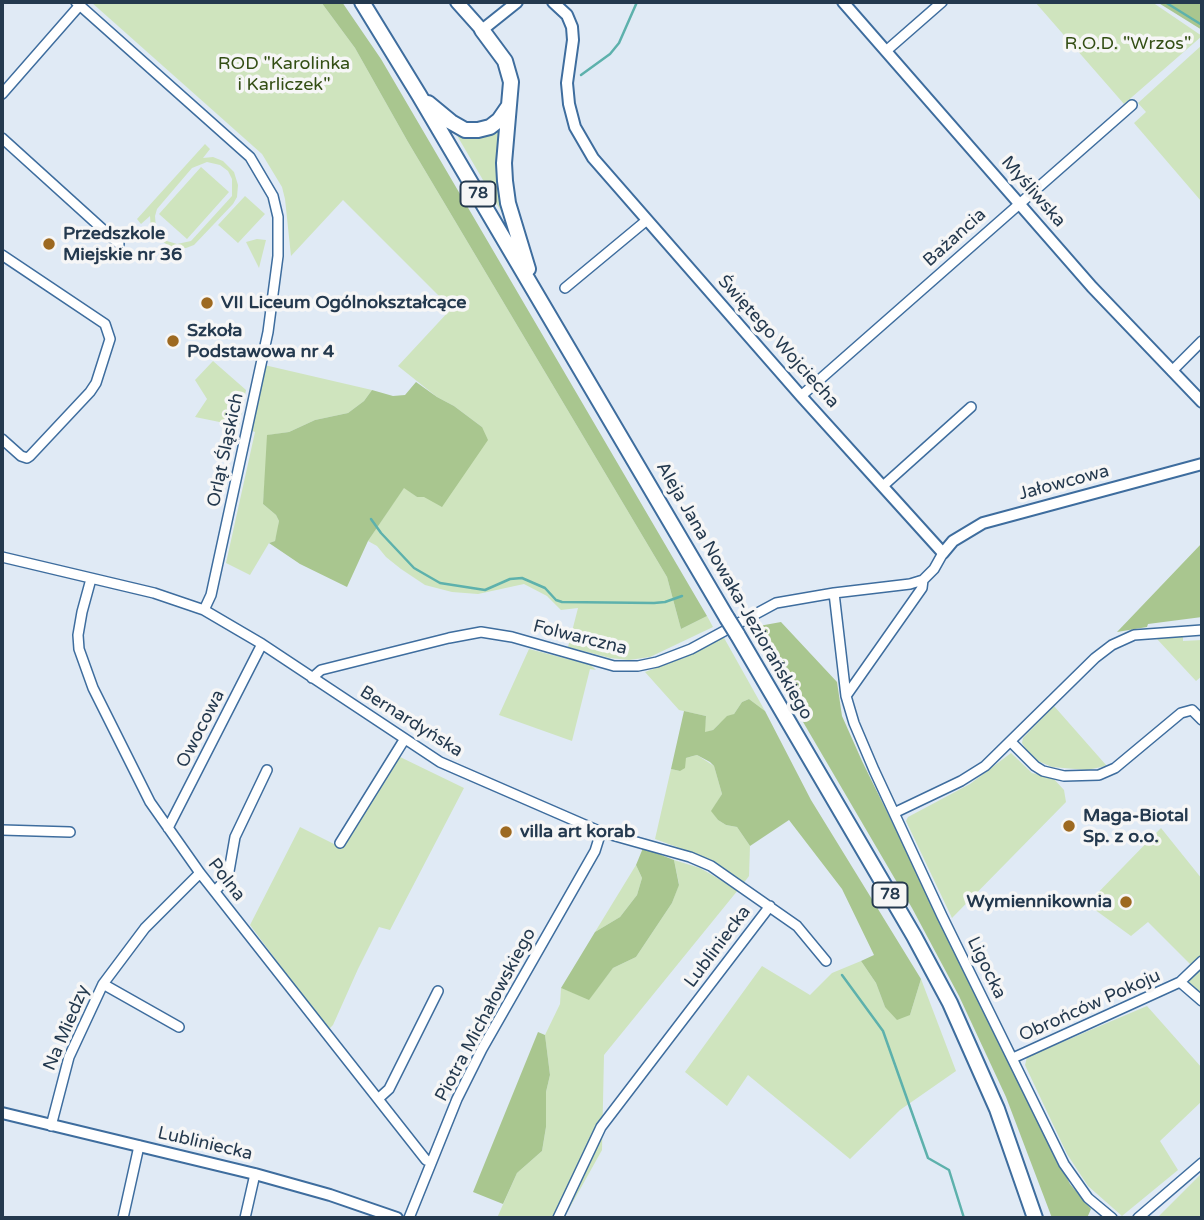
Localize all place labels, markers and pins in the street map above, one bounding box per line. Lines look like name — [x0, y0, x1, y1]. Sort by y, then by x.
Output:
place label: Przedszkole Miejskie nr 36 — [63, 223, 182, 266]
marker: Przedszkole Miejskie nr 36 — [41, 236, 57, 252]
place label: VII Liceum Ogólnokształcące — [221, 292, 466, 314]
marker: VII Liceum Ogólnokształcące — [199, 295, 215, 311]
place label: Szkoła Podstawowa nr 4 — [187, 320, 334, 362]
marker: Szkoła Podstawowa nr 4 — [165, 333, 181, 349]
place label: Maga-Biotal Sp. z o.o. — [1083, 805, 1188, 848]
marker: Maga-Biotal Sp. z o.o. — [1061, 818, 1077, 834]
place label: villa art korab — [520, 821, 635, 843]
marker: villa art korab — [498, 824, 514, 840]
place label: Wymiennikownia — [966, 891, 1112, 913]
marker: Wymiennikownia — [1118, 894, 1134, 910]

